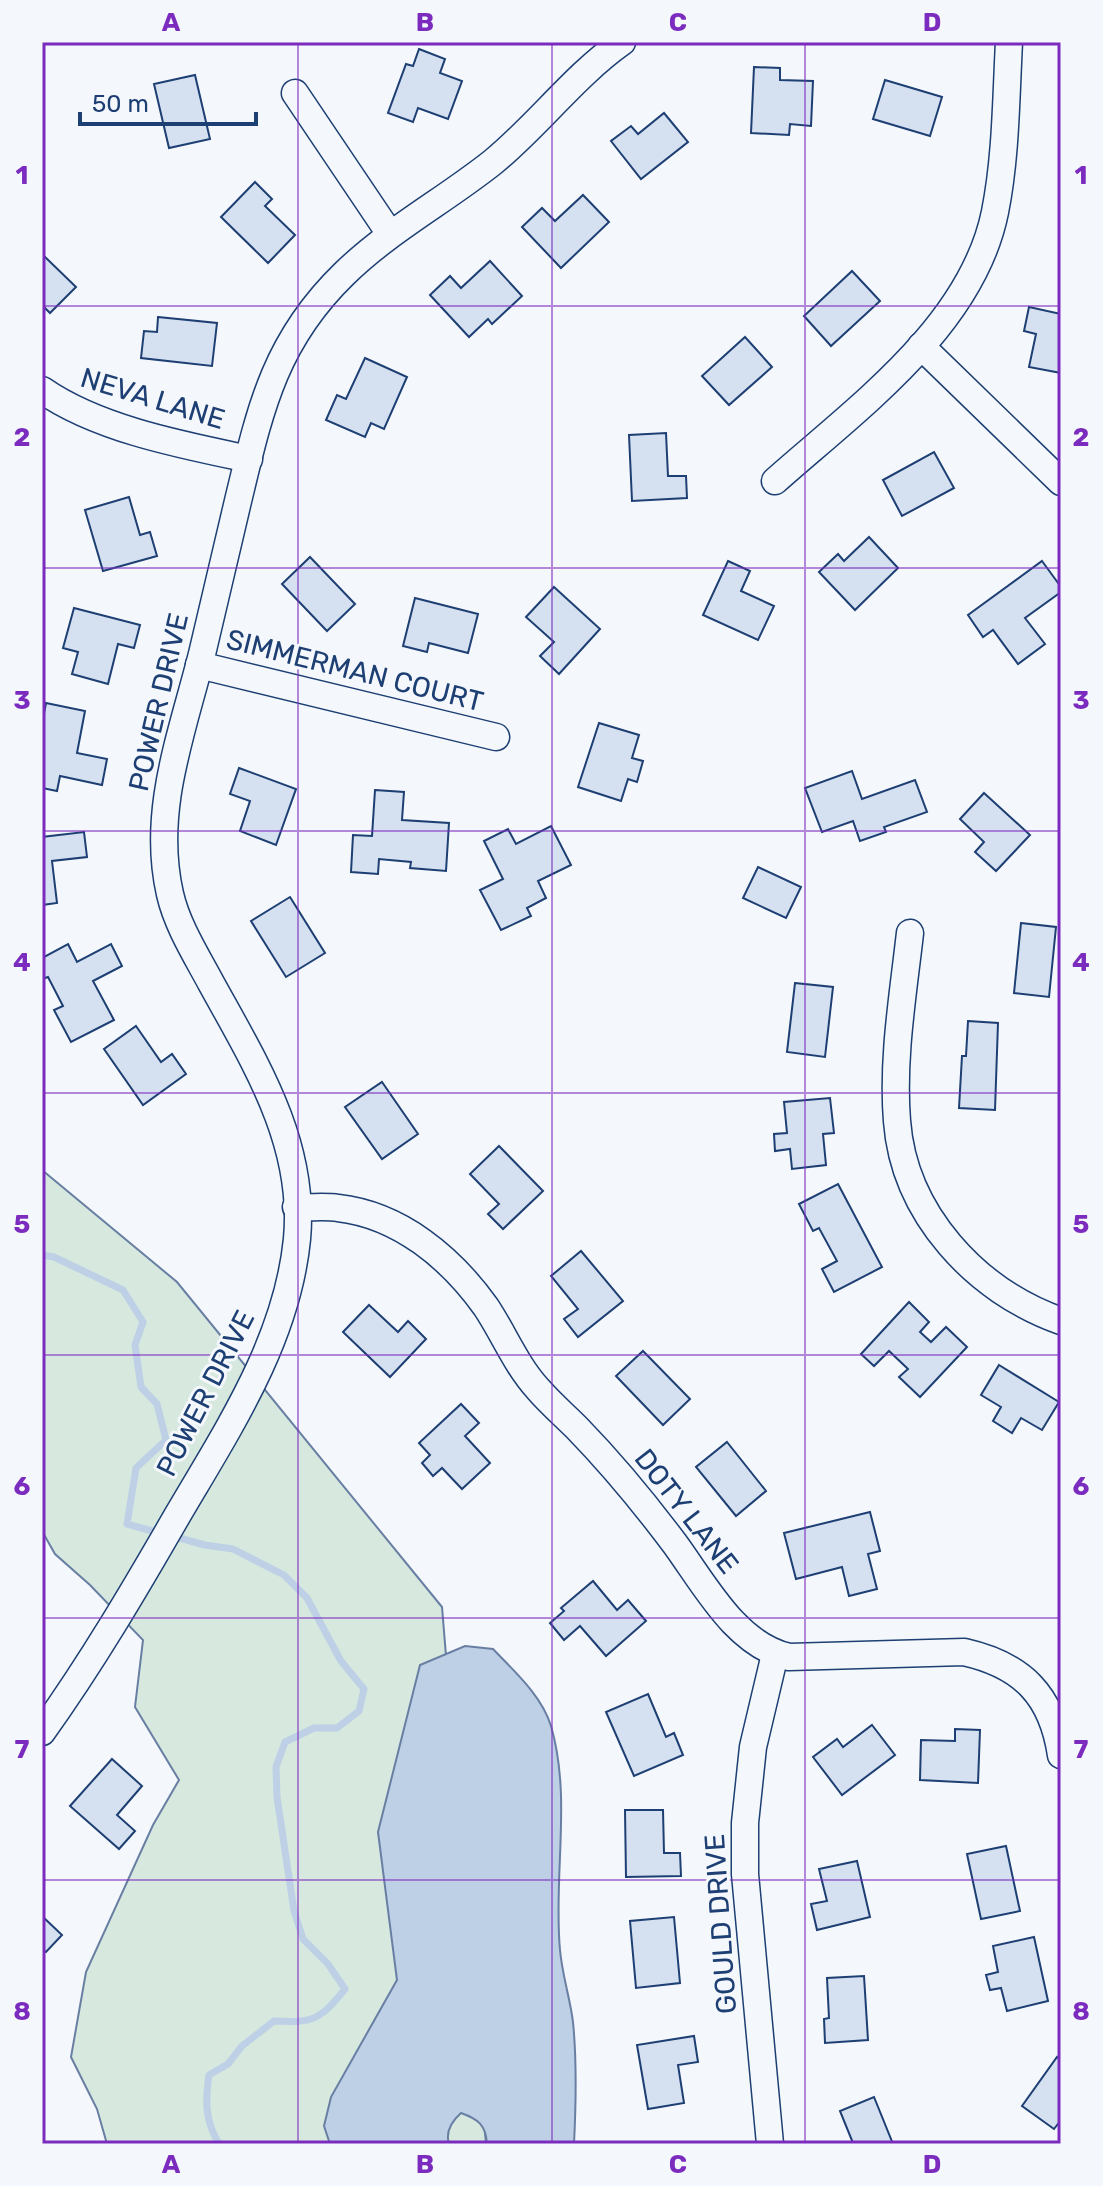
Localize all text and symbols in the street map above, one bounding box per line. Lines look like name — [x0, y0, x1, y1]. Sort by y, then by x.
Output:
text: A — [162, 7, 181, 38]
text: B — [416, 7, 434, 38]
text: C — [669, 7, 687, 38]
text: D — [923, 7, 941, 38]
scale bar — [80, 76, 256, 126]
text: 50 m — [92, 90, 149, 118]
text: 1 — [16, 160, 28, 191]
text: 1 — [1075, 160, 1087, 191]
street label: NEVA LANE — [77, 361, 229, 436]
text: 2 — [14, 422, 30, 453]
text: 2 — [1073, 422, 1089, 453]
street label: POWER DRIVE — [122, 610, 195, 794]
street label: SIMMERMAN COURT — [223, 623, 487, 718]
text: 3 — [13, 685, 31, 716]
text: 3 — [1072, 685, 1090, 716]
text: 4 — [13, 947, 31, 978]
text: 4 — [1072, 947, 1090, 978]
text: 5 — [14, 1209, 30, 1240]
text: 5 — [1073, 1209, 1089, 1240]
street label: POWER DRIVE — [149, 1305, 261, 1482]
street label: DOTY LANE — [628, 1442, 746, 1580]
text: 6 — [14, 1471, 31, 1502]
text: 6 — [1073, 1471, 1090, 1502]
text: 7 — [15, 1734, 30, 1765]
text: 7 — [1074, 1734, 1089, 1765]
street label: GOULD DRIVE — [698, 1833, 743, 2015]
text: 8 — [13, 1996, 31, 2027]
text: 8 — [1072, 1996, 1090, 2027]
text: A — [162, 2149, 181, 2180]
text: B — [416, 2149, 434, 2180]
text: C — [669, 2149, 687, 2180]
text: D — [923, 2149, 941, 2180]

